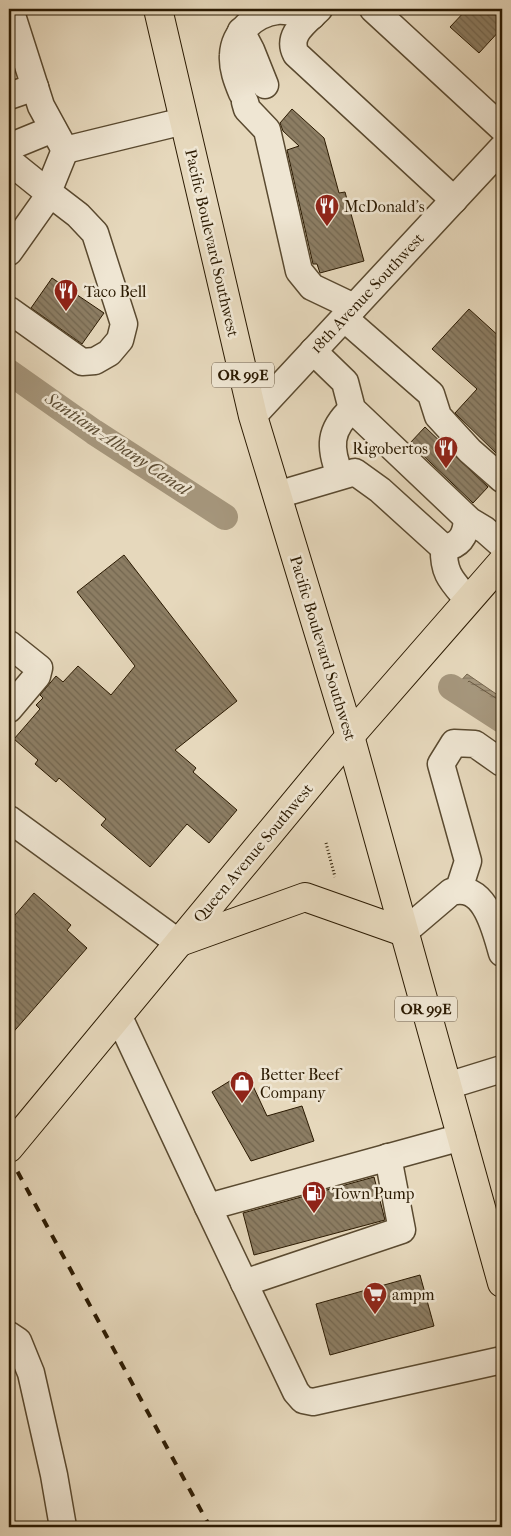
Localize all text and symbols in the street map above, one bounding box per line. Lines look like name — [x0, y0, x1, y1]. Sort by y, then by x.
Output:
street label: Pacific Boulevard Southwest — [181, 147, 243, 339]
restaurant icon: McDonald's — [314, 193, 340, 227]
place label: McDonald's — [344, 197, 425, 216]
street label: 18th Avenue Southwest — [306, 229, 428, 357]
restaurant icon: Taco Bell — [53, 278, 79, 312]
place label: Taco Bell — [84, 282, 147, 301]
road number: OR 99E — [212, 362, 274, 388]
water label: Santiam-Albany Canal — [40, 387, 195, 501]
restaurant icon: Rigobertos — [433, 435, 459, 469]
place label: Rigobertos — [352, 439, 428, 458]
street label: Pacific Boulevard Southwest — [286, 553, 360, 743]
street label: Queen Avenue Southwest — [189, 779, 317, 926]
road number: OR 99E — [395, 996, 457, 1022]
place label: Better Beef Company — [260, 1065, 343, 1102]
shop icon: Better Beef Company — [229, 1070, 255, 1104]
fuel station icon: Town Pump — [301, 1180, 327, 1214]
place label: Town Pump — [332, 1184, 415, 1203]
supermarket icon: ampm — [362, 1281, 388, 1315]
place label: ampm — [392, 1285, 435, 1304]

